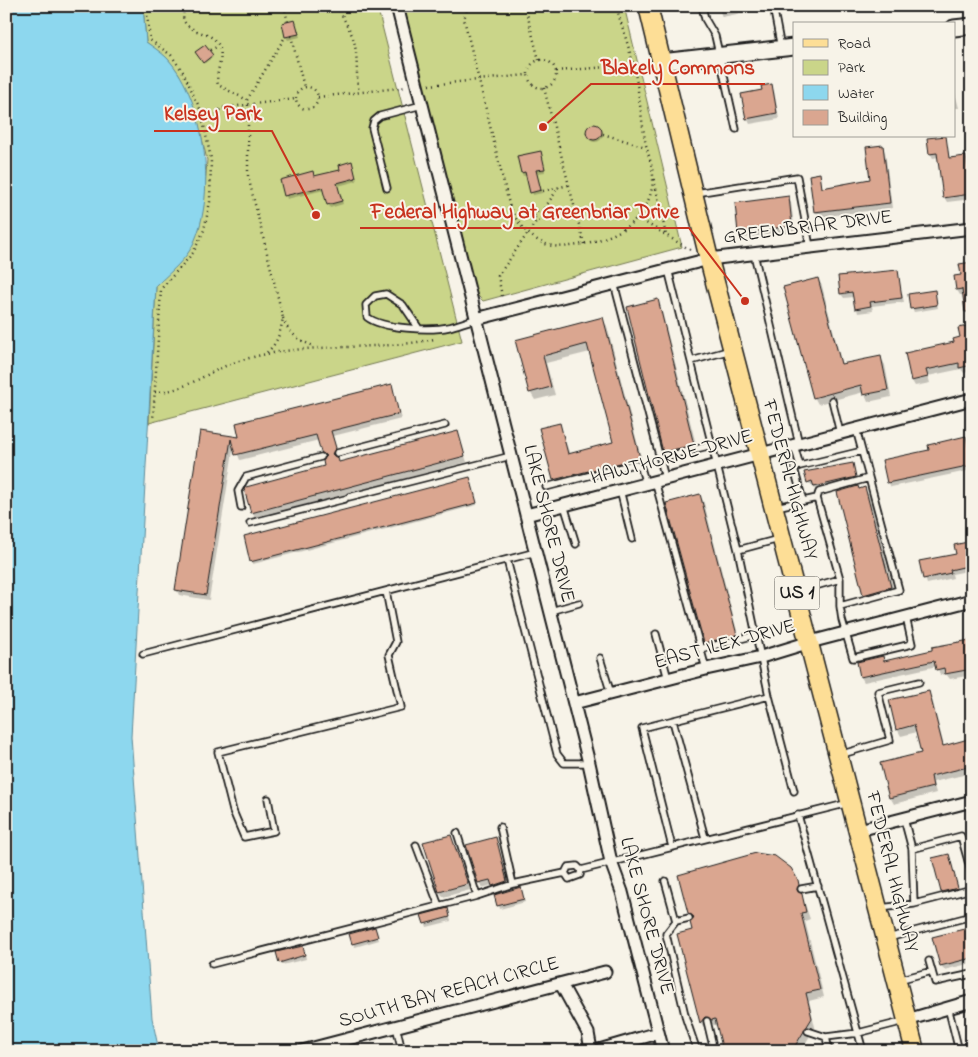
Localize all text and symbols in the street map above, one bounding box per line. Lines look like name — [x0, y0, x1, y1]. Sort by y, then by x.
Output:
legend — [793, 22, 956, 138]
text: Road — [838, 33, 871, 55]
callout: Blakely Commons — [591, 48, 765, 84]
text: Blakely Commons — [600, 54, 755, 86]
text: Park — [838, 57, 866, 79]
text: Water — [838, 83, 874, 105]
callout: Kelsey Park — [154, 95, 272, 131]
text: Kelsey Park — [164, 100, 263, 132]
text: Building — [837, 107, 887, 130]
callout: Federal Highway at Greenbriar Drive — [360, 192, 689, 228]
text: Federal Highway at Greenbriar Drive — [370, 198, 680, 230]
street label: GREENBRIAR DRIVE — [722, 203, 894, 253]
street label: FEDERAL HIGHWAY — [753, 396, 824, 564]
street label: HAWTHORNE DRIVE — [588, 422, 756, 494]
street label: LAKE SHORE DRIVE — [514, 442, 582, 606]
road number: US 1 — [774, 576, 820, 610]
street label: EAST ILEX DRIVE — [651, 612, 799, 678]
street label: FEDERAL HIGHWAY — [857, 787, 925, 956]
street label: LAKE SHORE DRIVE — [611, 834, 681, 998]
street label: SOUTH BAY REACH CIRCLE — [336, 950, 562, 1036]

